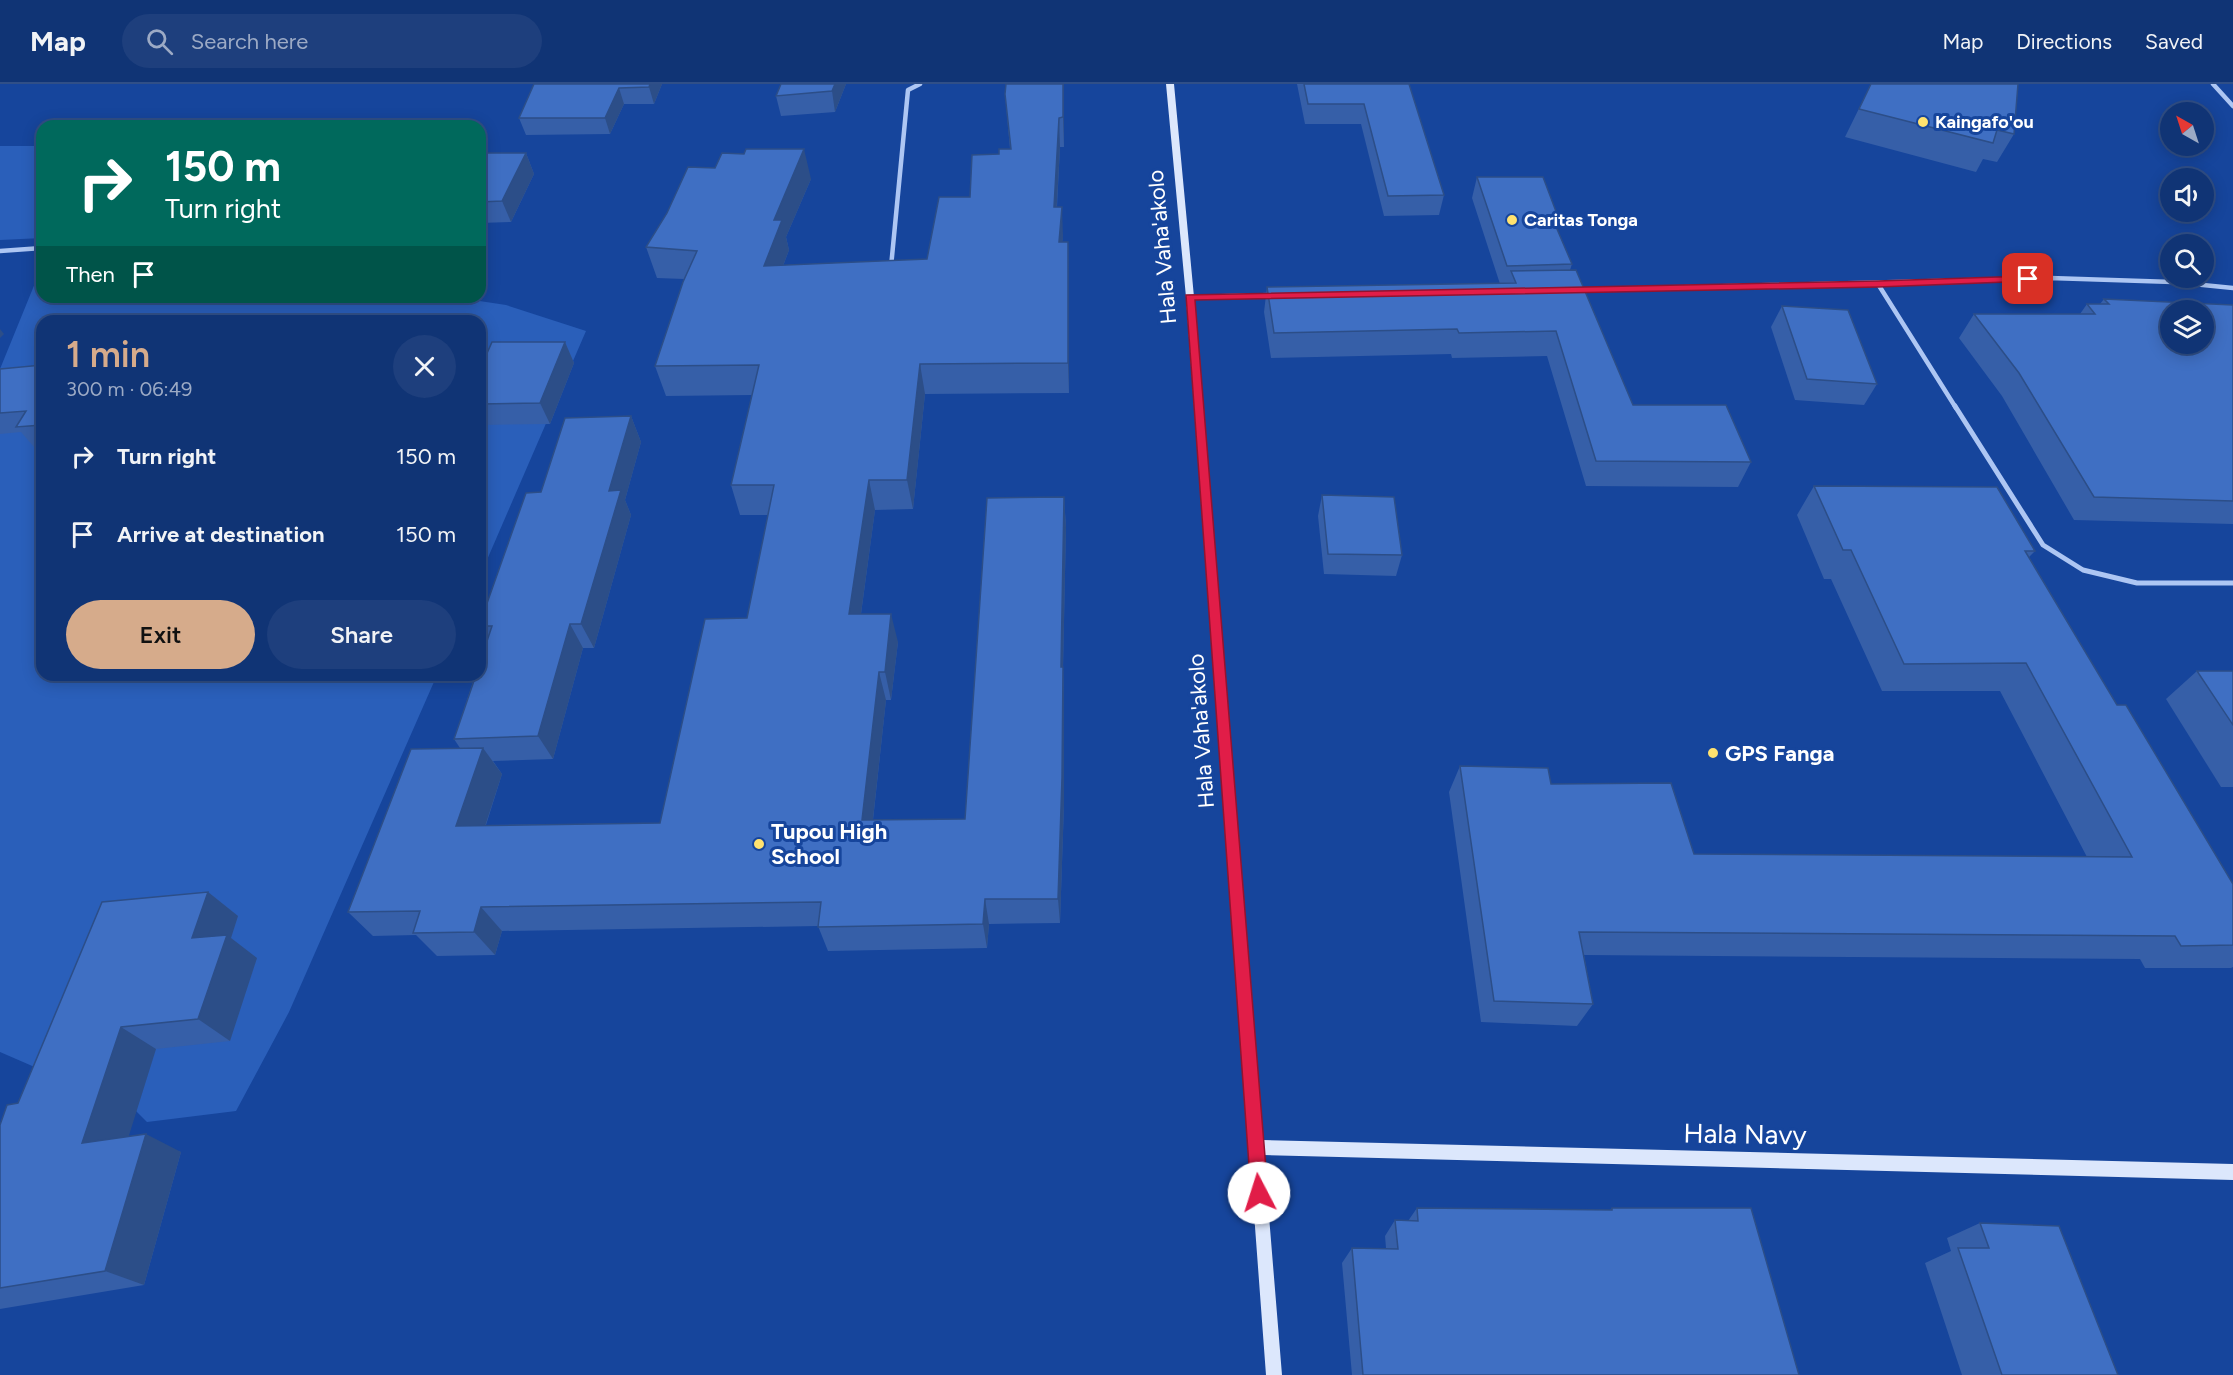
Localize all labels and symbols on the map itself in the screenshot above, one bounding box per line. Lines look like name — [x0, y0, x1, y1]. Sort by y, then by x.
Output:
north arrow — [2160, 102, 2214, 156]
place label: Kaingafo'ou — [1935, 111, 2034, 133]
marker: Kaingafo'ou — [1916, 115, 1930, 129]
street label: Hala Vaha'akolo — [1142, 169, 1182, 325]
place label: Caritas Tonga — [1524, 209, 1638, 231]
marker: Caritas Tonga — [1505, 213, 1519, 227]
pin — [2002, 253, 2053, 304]
street label: Hala Vaha'akolo — [1182, 653, 1220, 809]
place label: GPS Fanga — [1725, 740, 1834, 767]
marker: GPS Fanga — [1706, 746, 1720, 760]
place label: Tupou High School — [771, 818, 887, 870]
marker: Tupou High School — [752, 837, 766, 851]
street label: Hala Navy — [1683, 1116, 1807, 1152]
position arrow — [1227, 1161, 1291, 1225]

